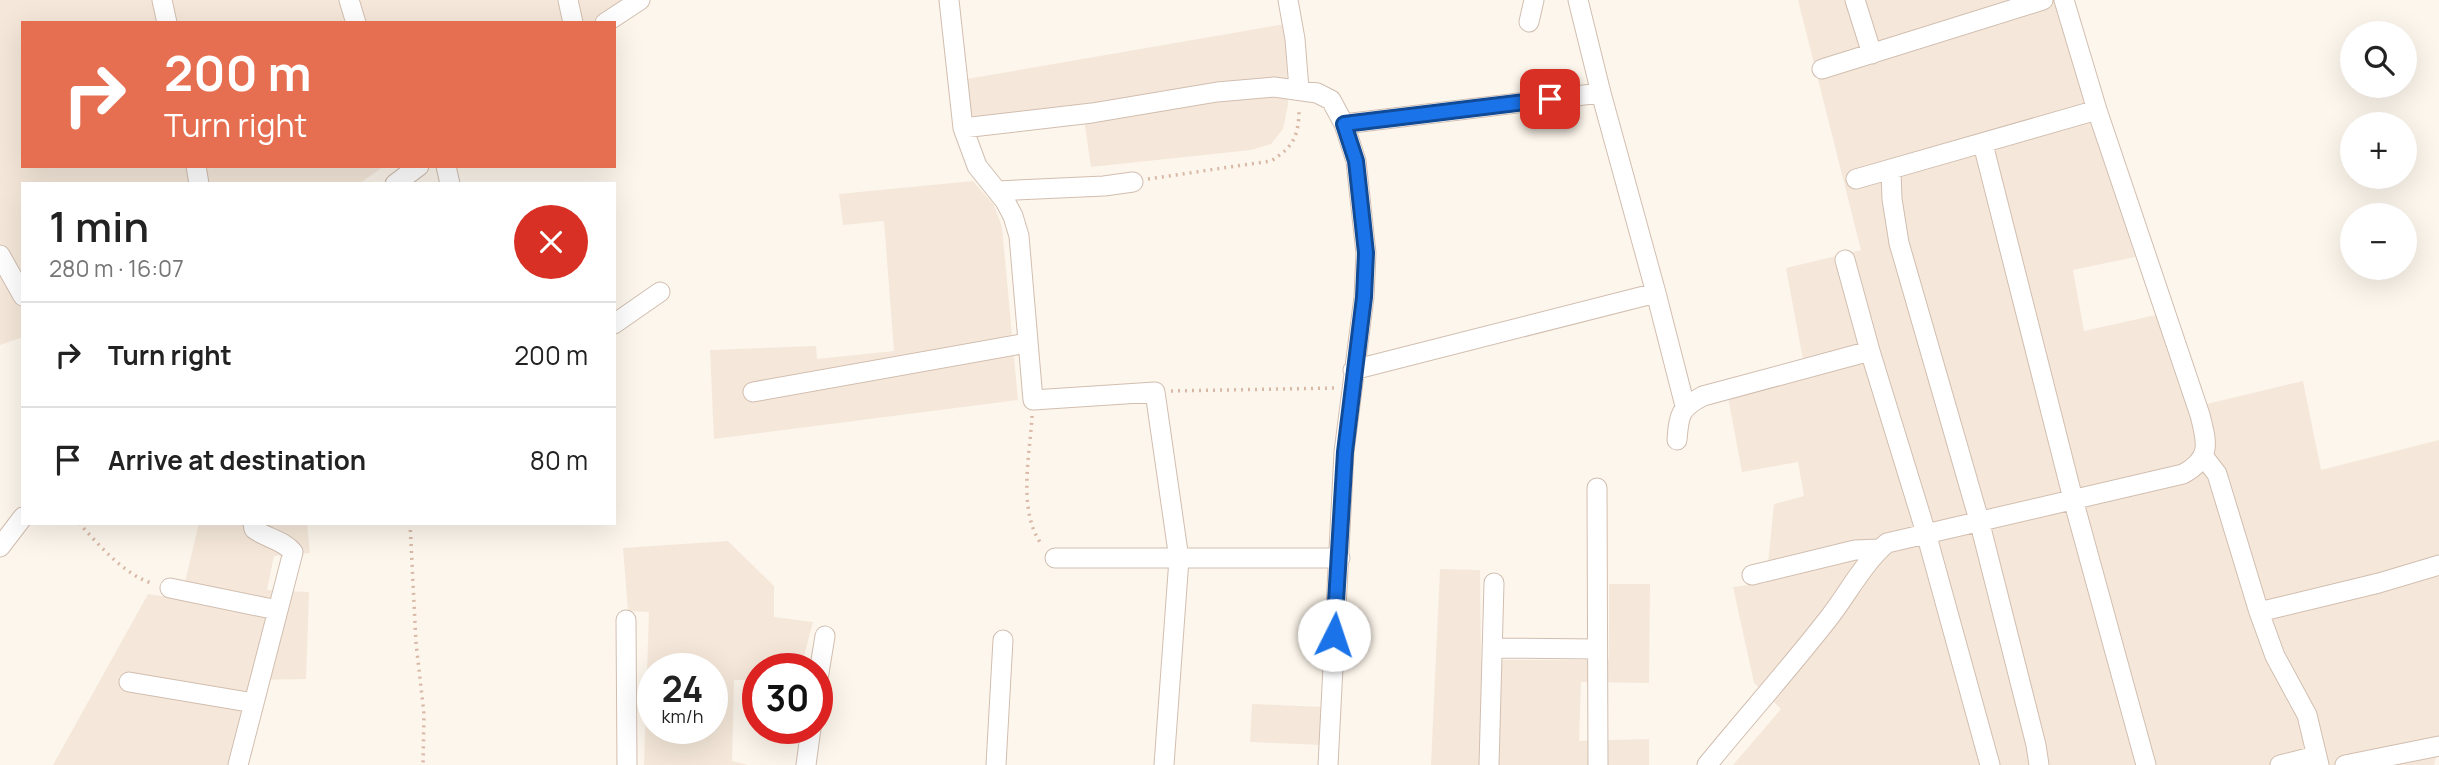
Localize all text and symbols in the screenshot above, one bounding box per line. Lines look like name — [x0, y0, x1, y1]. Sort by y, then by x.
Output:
map controls — [2340, 21, 2417, 280]
button: search — [2340, 21, 2417, 98]
text: 200 m — [164, 39, 312, 106]
icon: right — [49, 49, 140, 140]
pin — [1520, 69, 1580, 129]
icon: arrive — [1531, 80, 1569, 118]
text: Turn right — [164, 103, 307, 147]
button: + — [2340, 112, 2417, 189]
text: 1 min — [49, 197, 149, 255]
button: − — [2340, 203, 2417, 280]
button: close — [514, 205, 588, 279]
text: 280 m · 16:07 — [49, 252, 184, 284]
icon: right — [49, 336, 87, 374]
text: Turn right — [108, 337, 232, 373]
text: 200 m — [514, 337, 588, 373]
icon: arrive — [49, 441, 87, 479]
text: Arrive at destination — [108, 442, 366, 478]
text: 80 m — [530, 442, 588, 478]
position arrow — [1297, 598, 1371, 672]
speed limit sign: 30 — [742, 653, 833, 744]
text: 24 — [662, 665, 703, 713]
text: km/h — [662, 704, 703, 728]

